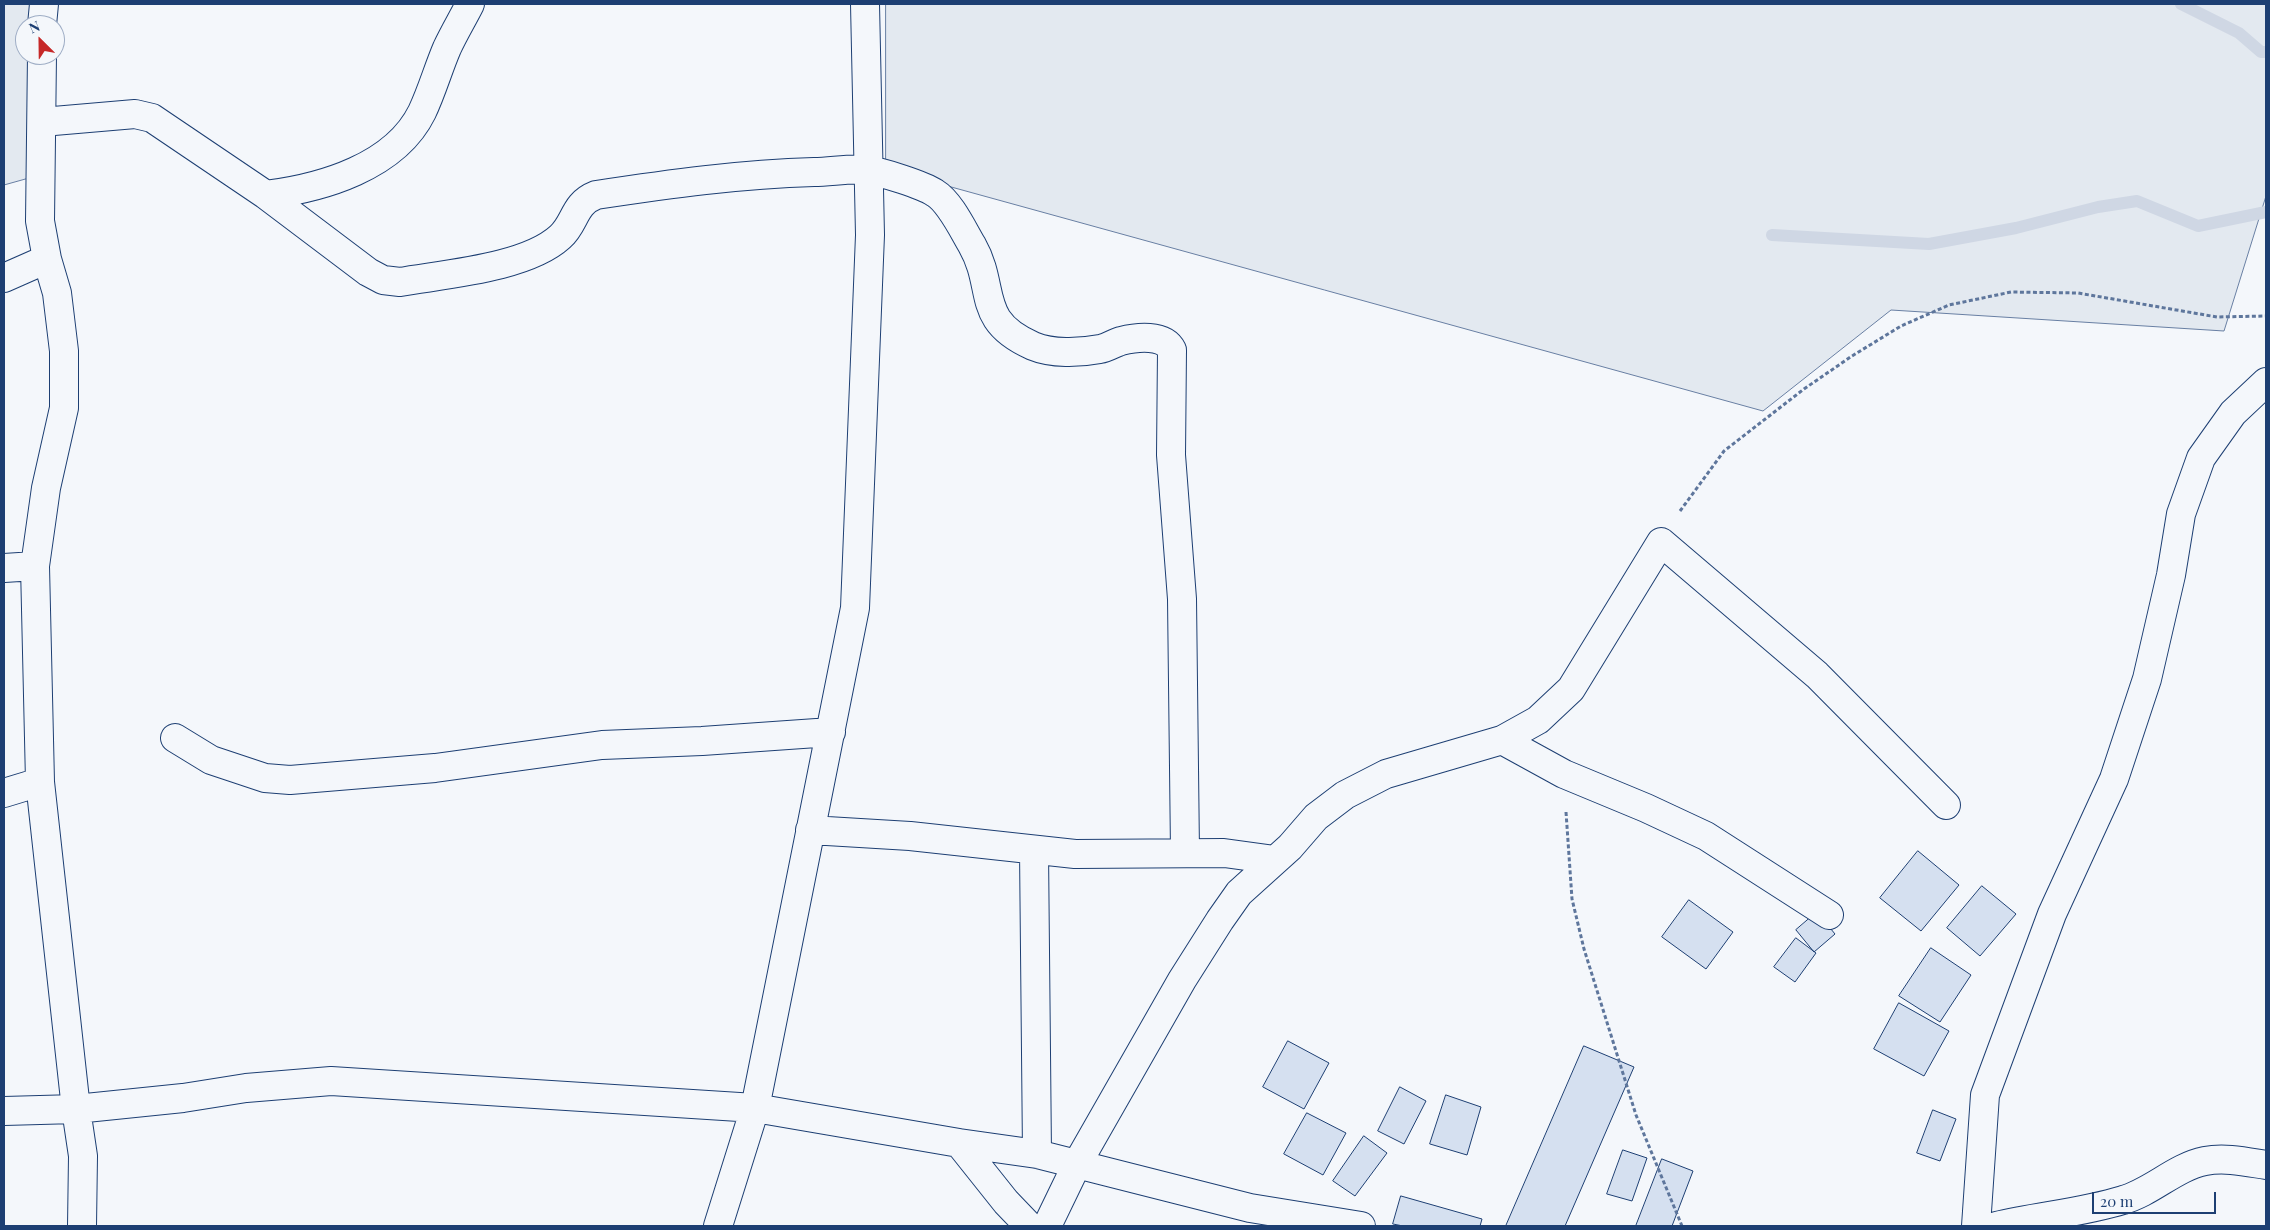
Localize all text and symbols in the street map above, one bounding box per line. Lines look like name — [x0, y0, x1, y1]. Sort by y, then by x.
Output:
north arrow — [15, 15, 65, 65]
text: N — [26, 16, 43, 37]
scale bar — [2095, 1182, 2219, 1214]
text: 20 m — [2100, 1191, 2133, 1211]

